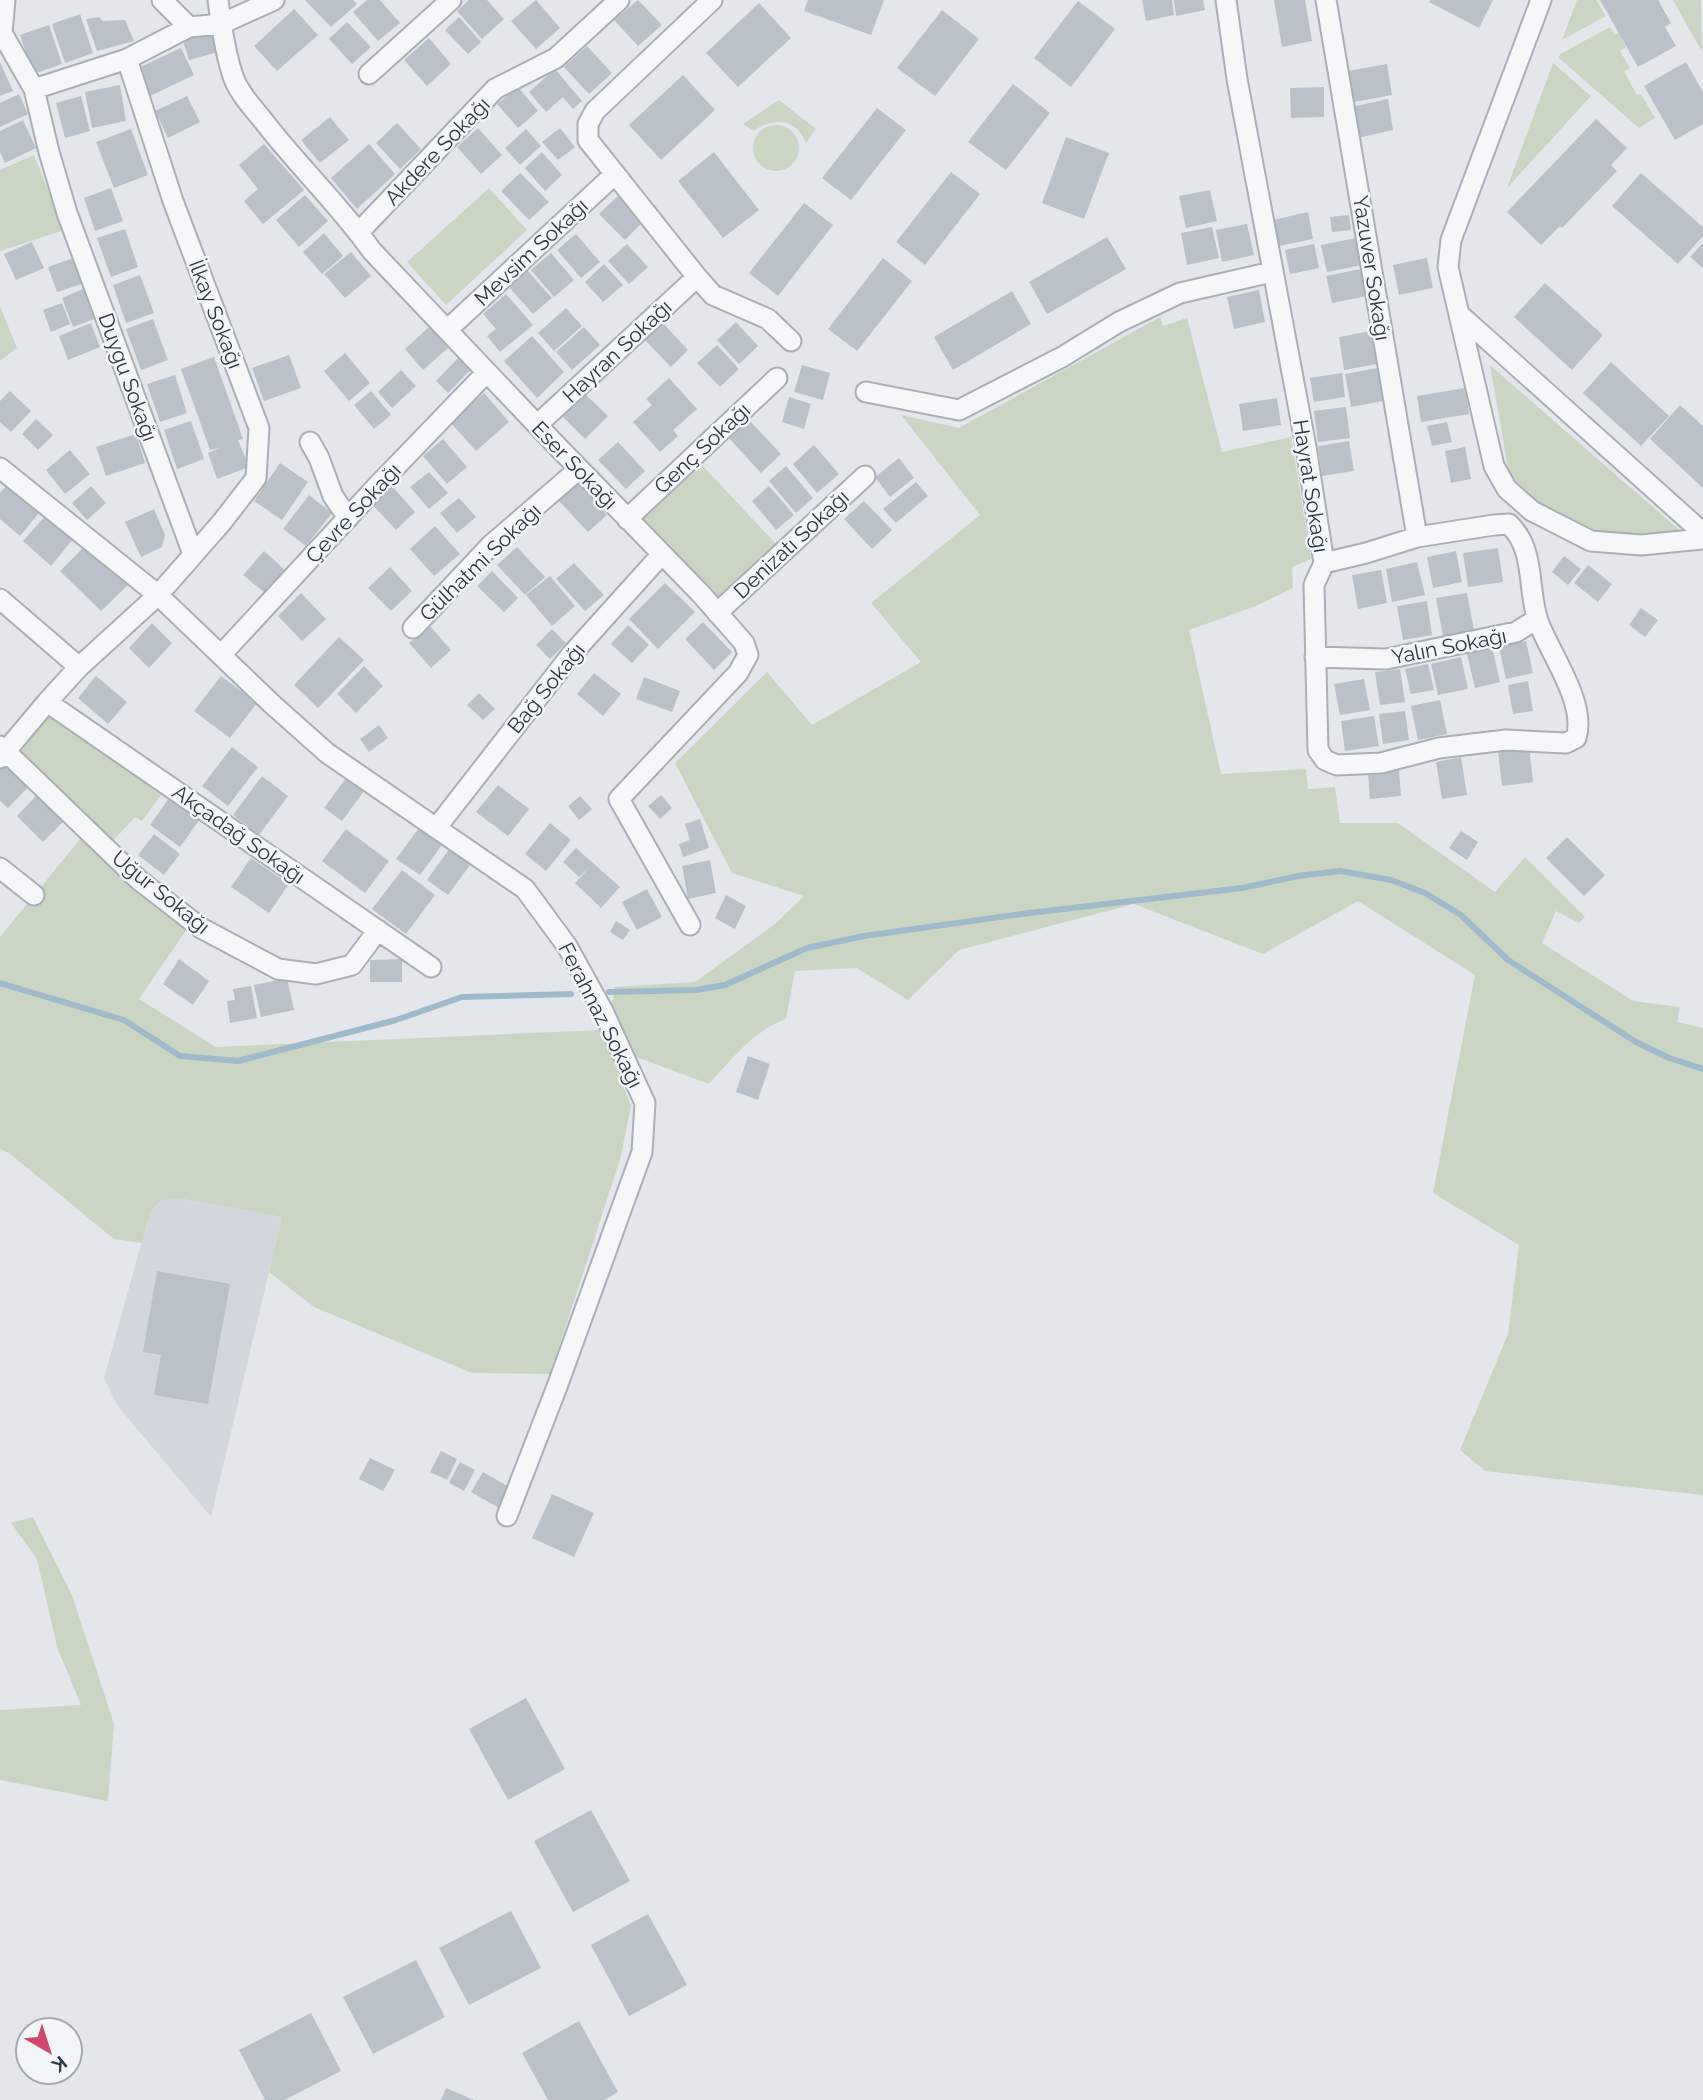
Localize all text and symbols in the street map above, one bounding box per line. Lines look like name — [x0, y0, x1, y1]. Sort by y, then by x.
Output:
street label: Akdere Sokağı — [379, 92, 495, 210]
street label: Mevsim Sokağı — [469, 193, 593, 311]
street label: Yazuver Sokağı — [1348, 194, 1396, 342]
street label: İlkay Sokağı — [184, 256, 248, 372]
street label: Hayran Sokağı — [557, 294, 677, 408]
street label: Duygu Sokağı — [93, 309, 163, 445]
street label: Genç Sokağı — [649, 397, 755, 499]
street label: Eser Sokağı — [527, 416, 623, 514]
street label: Hayrat Sokağı — [1288, 418, 1334, 554]
street label: Çevre Sokağı — [300, 458, 406, 568]
street label: Denizatı Sokağı — [728, 484, 854, 604]
street label: Gülhatmi Sokağı — [414, 498, 546, 626]
street label: Yalın Sokağı — [1389, 623, 1509, 669]
street label: Bağ Sokağı — [502, 638, 590, 738]
street label: Akçadağ Sokağı — [168, 779, 310, 889]
street label: Uğur Sokağı — [107, 845, 215, 939]
street label: Ferahnaz Sokağı — [554, 938, 648, 1092]
north arrow — [14, 2016, 84, 2086]
text: K — [48, 2052, 72, 2077]

